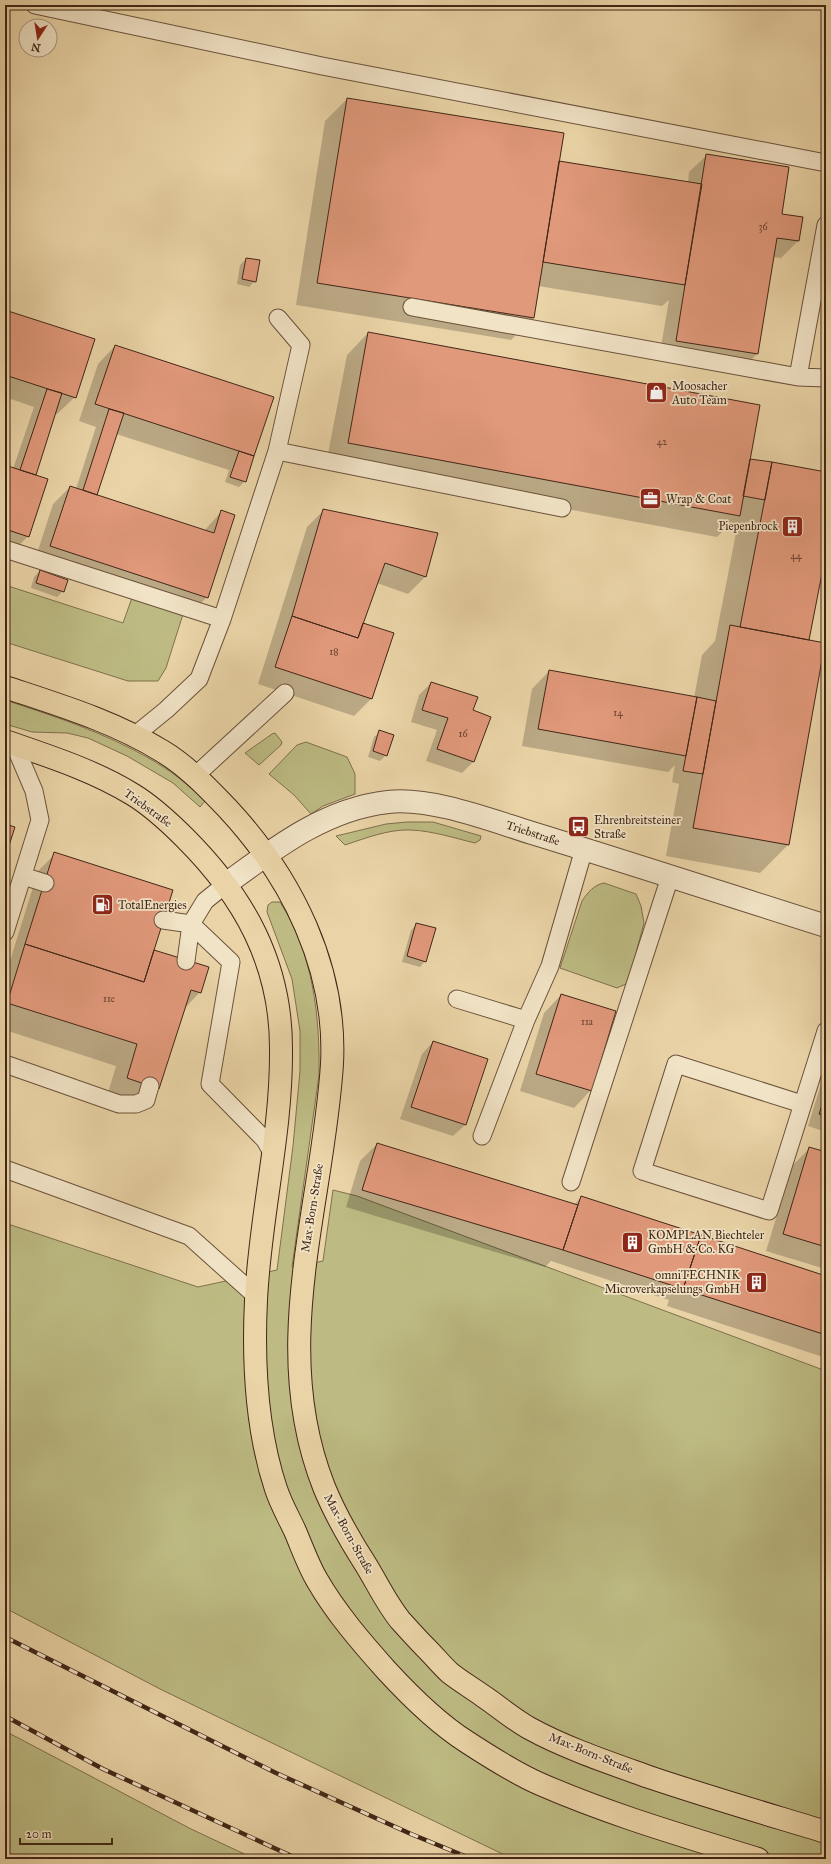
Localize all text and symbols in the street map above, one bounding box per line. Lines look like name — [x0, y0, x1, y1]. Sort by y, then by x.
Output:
north arrow — [18, 18, 58, 58]
text: N — [29, 40, 42, 55]
house number: 36 — [758, 221, 768, 233]
place label: Moosacher Auto Team — [671, 379, 728, 407]
shop icon: Moosacher Auto Team — [643, 380, 669, 406]
house number: 42 — [657, 436, 667, 448]
office icon: Wrap & Coat — [637, 486, 663, 512]
place label: Wrap & Coat — [666, 492, 732, 506]
building icon: Piepenbrock — [780, 513, 806, 539]
place label: Piepenbrock — [718, 519, 778, 533]
house number: 44 — [790, 550, 802, 562]
house number: 18 — [329, 646, 339, 658]
house number: 14 — [613, 707, 623, 719]
house number: 16 — [458, 728, 468, 740]
street label: Triebstraße — [121, 786, 175, 830]
place label: Ehrenbreitsteiner Straße — [594, 813, 681, 841]
bus stop icon: Ehrenbreitsteiner Straße — [566, 814, 592, 840]
street label: Triebstraße — [504, 818, 562, 848]
fuel station icon: TotalEnergies — [90, 892, 116, 918]
place label: TotalEnergies — [118, 898, 187, 913]
house number: 11e — [103, 993, 115, 1005]
house number: 11a — [581, 1016, 594, 1028]
street label: Max-Born-Straße — [298, 1163, 326, 1253]
place label: KOMPLAN Biechteler GmbH & Co. KG — [648, 1228, 765, 1256]
building icon: KOMPLAN Biechteler GmbH & Co. KG — [619, 1229, 645, 1255]
place label: omniTECHNIK Microverkapselungs GmbH — [604, 1268, 740, 1297]
building icon: omniTECHNIK Microverkapselungs GmbH — [743, 1269, 769, 1295]
street label: Max-Born-Straße — [321, 1491, 377, 1577]
street label: Max-Born-Straße — [547, 1730, 635, 1776]
scale bar — [20, 1820, 112, 1846]
text: 20 m — [26, 1827, 52, 1841]

